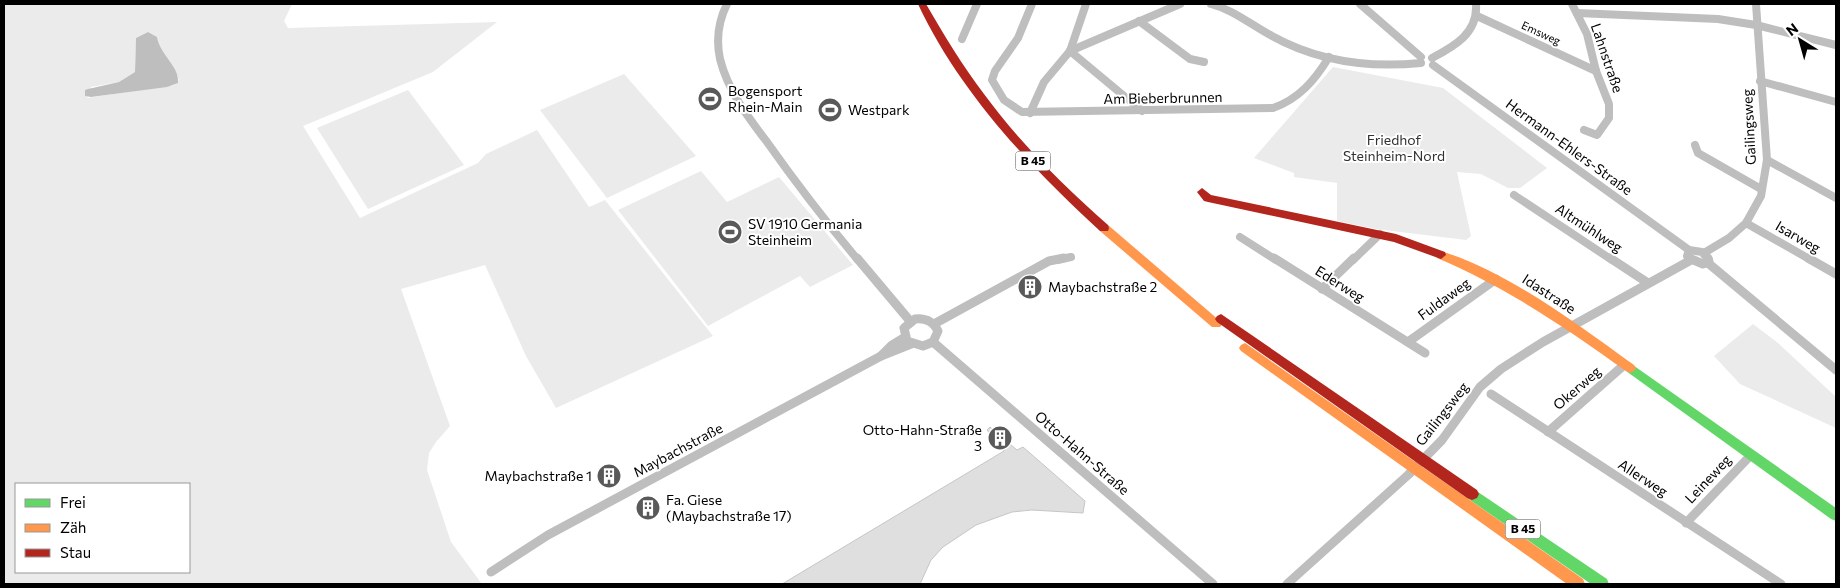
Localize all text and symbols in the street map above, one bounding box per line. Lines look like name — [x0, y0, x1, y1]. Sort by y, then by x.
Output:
north arrow — [1775, 15, 1825, 65]
street label: Emsweg — [1520, 18, 1563, 47]
text: N — [1783, 19, 1801, 39]
street label: Lahnstraße — [1588, 21, 1627, 95]
place label: Bogensport Rhein-Main — [728, 82, 803, 115]
sports icon: Bogensport Rhein-Main — [697, 86, 723, 112]
street label: Am Bieberbrunnen — [1103, 88, 1223, 107]
street label: Gailingsweg — [1738, 88, 1759, 165]
street label: Hermann-Ehlers-Straße — [1503, 95, 1636, 198]
sports icon: Westpark — [817, 97, 843, 123]
place label: Westpark — [848, 101, 910, 118]
park label: Friedhof Steinheim-Nord — [1343, 131, 1445, 164]
road number: B 45 — [1016, 152, 1050, 170]
street label: Altmühlweg — [1553, 200, 1626, 256]
place label: SV 1910 Germania Steinheim — [748, 215, 862, 248]
street label: Isarweg — [1773, 217, 1824, 256]
sports icon: SV 1910 Germania Steinheim — [717, 219, 743, 245]
street label: Ederweg — [1312, 262, 1369, 306]
street label: Idastraße — [1519, 270, 1579, 317]
building icon: Maybachstraße 2 — [1017, 274, 1043, 300]
street label: Fuldaweg — [1414, 274, 1473, 323]
place label: Maybachstraße 2 — [1048, 278, 1158, 295]
street label: Okerweg — [1549, 362, 1604, 413]
street label: Gailingsweg — [1411, 378, 1472, 449]
street label: Otto-Hahn-Straße — [1032, 407, 1133, 498]
street label: Maybachstraße — [630, 419, 725, 480]
place label: Otto-Hahn-Straße 3 — [863, 421, 982, 454]
building icon: Otto-Hahn-Straße 3 — [987, 425, 1013, 451]
street label: Leineweg — [1681, 451, 1735, 506]
street label: Allerweg — [1615, 455, 1672, 500]
building icon: Maybachstraße 1 — [596, 463, 622, 489]
place label: Maybachstraße 1 — [484, 467, 592, 484]
legend — [15, 483, 190, 573]
place label: Fa. Giese (Maybachstraße 17) — [666, 491, 792, 524]
text: Frei — [60, 493, 86, 511]
building icon: Fa. Giese (Maybachstraße 17) — [635, 495, 661, 521]
text: Zäh — [60, 518, 86, 536]
road number: B 45 — [1506, 520, 1540, 538]
text: Stau — [60, 543, 91, 561]

